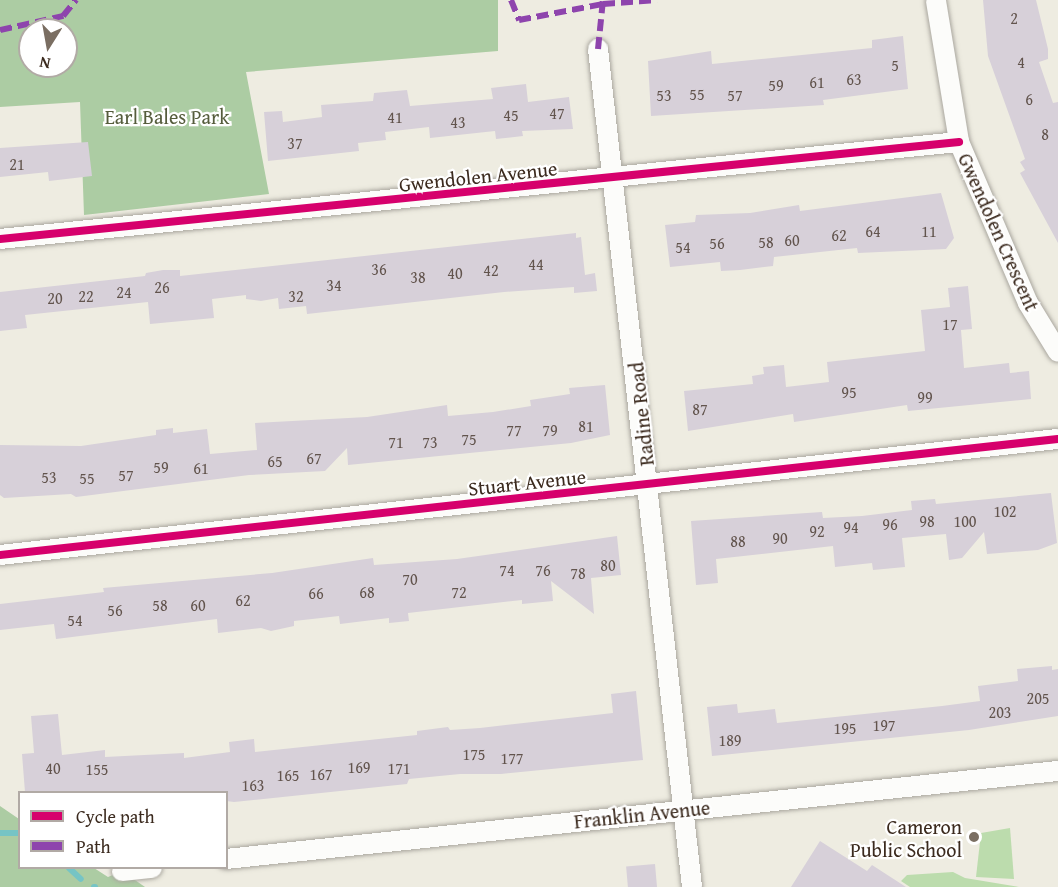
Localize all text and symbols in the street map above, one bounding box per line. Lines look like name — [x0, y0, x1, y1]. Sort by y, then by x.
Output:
house number: 2 — [1010, 8, 1018, 28]
north arrow — [18, 18, 78, 78]
text: N — [37, 51, 52, 77]
house number: 4 — [1017, 52, 1025, 72]
house number: 5 — [891, 55, 899, 75]
house number: 63 — [846, 69, 862, 89]
house number: 61 — [809, 72, 825, 92]
house number: 59 — [768, 75, 784, 95]
house number: 55 — [689, 84, 705, 104]
house number: 53 — [656, 85, 672, 105]
house number: 57 — [727, 85, 743, 105]
house number: 6 — [1025, 89, 1033, 109]
house number: 47 — [549, 103, 565, 123]
park label: Earl Bales Park — [105, 104, 229, 128]
house number: 45 — [503, 105, 519, 125]
house number: 41 — [387, 107, 403, 127]
house number: 43 — [450, 112, 466, 132]
house number: 8 — [1041, 124, 1049, 144]
house number: 37 — [287, 133, 303, 153]
street label: Gwendolen Crescent — [953, 149, 1045, 315]
house number: 21 — [9, 154, 25, 174]
street label: Gwendolen Avenue — [398, 156, 558, 196]
house number: 64 — [865, 221, 881, 241]
house number: 11 — [921, 221, 937, 241]
house number: 62 — [831, 225, 847, 245]
house number: 60 — [784, 230, 800, 250]
house number: 58 — [758, 232, 774, 252]
house number: 56 — [709, 233, 725, 253]
house number: 54 — [675, 237, 691, 257]
house number: 44 — [528, 254, 544, 274]
house number: 36 — [371, 259, 387, 279]
house number: 42 — [483, 260, 499, 280]
house number: 40 — [447, 263, 463, 283]
house number: 38 — [410, 267, 426, 287]
house number: 34 — [326, 275, 342, 295]
house number: 26 — [154, 277, 170, 297]
house number: 24 — [116, 282, 132, 302]
house number: 22 — [78, 286, 94, 306]
house number: 32 — [288, 286, 304, 306]
house number: 20 — [47, 288, 63, 308]
house number: 17 — [942, 314, 958, 334]
street label: Radine Road — [624, 361, 658, 467]
house number: 95 — [841, 382, 857, 402]
house number: 99 — [917, 387, 933, 407]
house number: 87 — [692, 399, 708, 419]
house number: 81 — [578, 416, 594, 436]
house number: 77 — [506, 420, 522, 440]
house number: 79 — [542, 420, 558, 440]
house number: 75 — [461, 429, 477, 449]
house number: 71 — [388, 432, 404, 452]
house number: 73 — [422, 432, 438, 452]
house number: 67 — [306, 448, 322, 468]
house number: 65 — [267, 451, 283, 471]
house number: 59 — [153, 457, 169, 477]
house number: 61 — [193, 458, 209, 478]
street label: Stuart Avenue — [467, 464, 587, 500]
house number: 57 — [118, 465, 134, 485]
house number: 53 — [41, 467, 57, 487]
house number: 55 — [79, 468, 95, 488]
house number: 102 — [993, 501, 1017, 521]
house number: 98 — [919, 511, 935, 531]
house number: 100 — [953, 511, 977, 531]
house number: 96 — [882, 514, 898, 534]
house number: 94 — [843, 517, 859, 537]
house number: 92 — [809, 521, 825, 541]
house number: 90 — [772, 528, 788, 548]
house number: 88 — [730, 531, 746, 551]
house number: 80 — [600, 555, 616, 575]
house number: 74 — [499, 560, 515, 580]
house number: 76 — [535, 560, 551, 580]
house number: 78 — [570, 563, 586, 583]
house number: 70 — [402, 569, 418, 589]
house number: 68 — [359, 582, 375, 602]
house number: 72 — [451, 582, 467, 602]
house number: 66 — [308, 583, 324, 603]
house number: 62 — [235, 590, 251, 610]
house number: 58 — [152, 595, 168, 615]
house number: 60 — [190, 595, 206, 615]
house number: 56 — [107, 600, 123, 620]
house number: 54 — [67, 610, 83, 630]
house number: 205 — [1026, 688, 1050, 708]
house number: 203 — [988, 702, 1012, 722]
house number: 197 — [872, 715, 896, 735]
house number: 195 — [833, 718, 857, 738]
house number: 189 — [718, 730, 742, 750]
house number: 175 — [462, 744, 486, 764]
house number: 177 — [500, 748, 524, 768]
house number: 169 — [347, 757, 371, 777]
house number: 40 — [45, 758, 61, 778]
house number: 171 — [387, 758, 411, 778]
house number: 155 — [85, 759, 109, 779]
house number: 167 — [309, 764, 333, 784]
house number: 165 — [276, 765, 300, 785]
house number: 163 — [241, 775, 265, 795]
legend — [18, 791, 228, 869]
street label: Franklin Avenue — [573, 795, 711, 833]
text: Cycle path — [76, 803, 155, 830]
place label: Cameron Public School — [850, 814, 962, 861]
marker: Cameron Public School — [967, 830, 981, 844]
text: Path — [76, 833, 111, 860]

